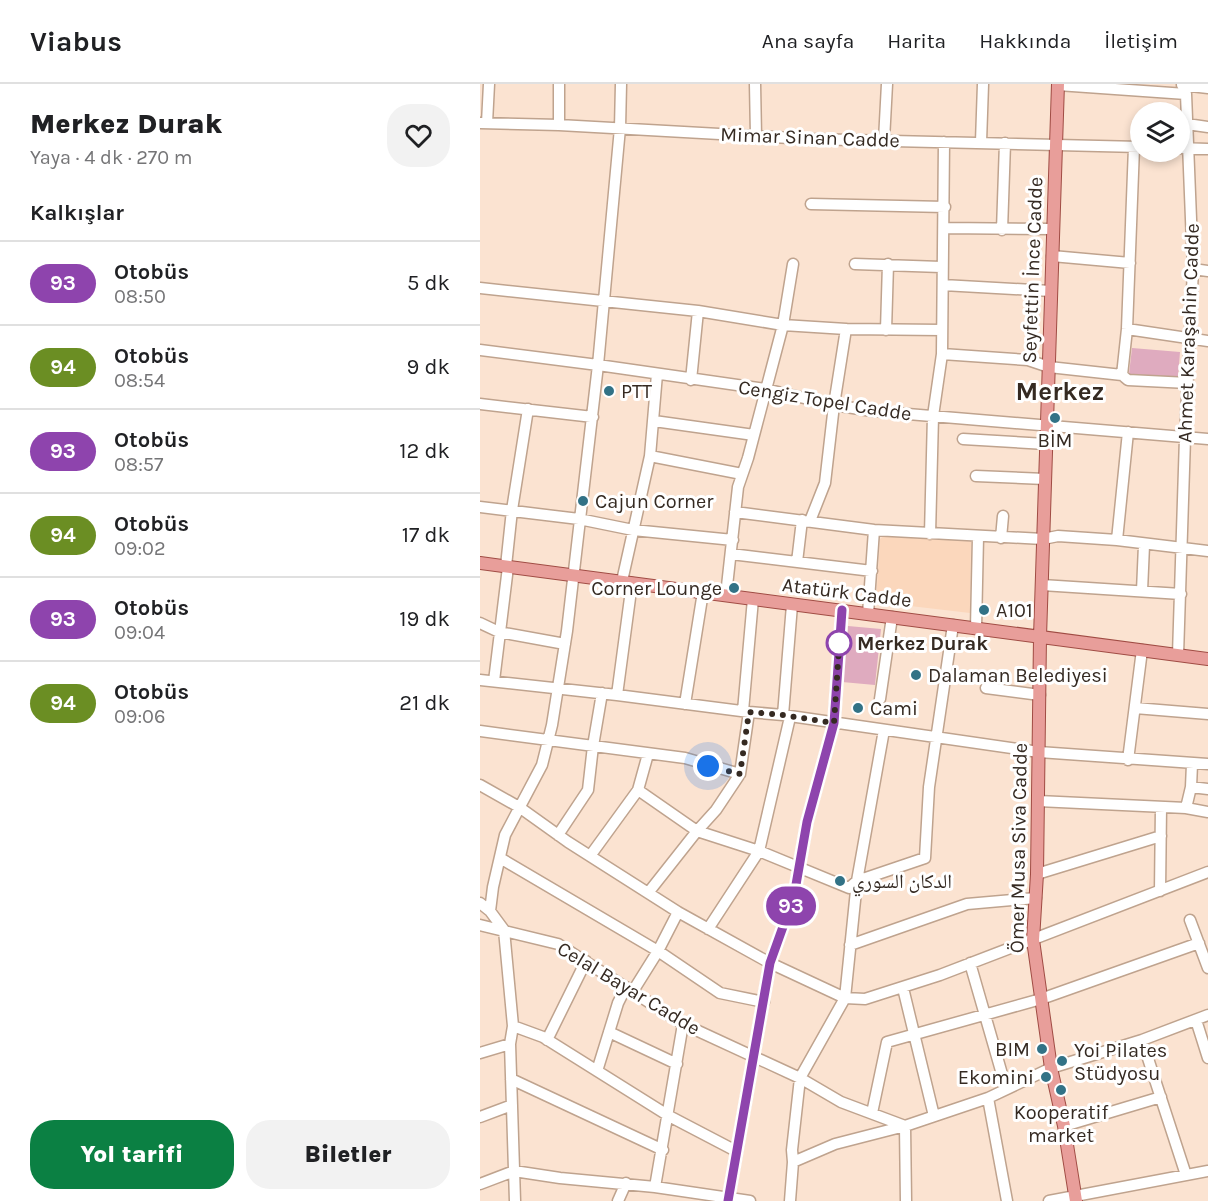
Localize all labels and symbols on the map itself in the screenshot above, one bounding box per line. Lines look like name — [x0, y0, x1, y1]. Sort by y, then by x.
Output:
street label: Mimar Sinan Cadde — [720, 123, 900, 152]
street label: Seyfettin İnce Cadde — [1018, 176, 1047, 364]
street label: Ahmet Karaşahin Cadde — [1173, 223, 1204, 443]
street label: Cengiz Topel Cadde — [737, 375, 913, 426]
district label: Merkez — [1016, 376, 1104, 407]
place label: PTT — [621, 380, 652, 403]
marker: PTT — [602, 384, 616, 398]
marker: BİM — [1048, 411, 1062, 425]
place label: BİM — [1038, 429, 1072, 452]
place label: Cajun Corner — [595, 490, 714, 513]
marker: Cajun Corner — [576, 494, 590, 508]
street label: Atatürk Cadde — [781, 573, 913, 612]
place label: Corner Lounge — [591, 577, 722, 600]
marker: Corner Lounge — [727, 581, 741, 595]
place label: A101 — [996, 599, 1033, 622]
marker: A101 — [977, 603, 991, 617]
marker: Merkez Durak — [826, 630, 852, 656]
place label: Merkez Durak — [857, 632, 988, 655]
place label: Dalaman Belediyesi — [928, 664, 1108, 687]
marker: Dalaman Belediyesi — [909, 668, 923, 682]
place label: Cami — [870, 697, 918, 720]
marker: Cami — [851, 701, 865, 715]
street label: Ömer Musa Siva Cadde — [1005, 743, 1032, 953]
your location — [693, 751, 723, 781]
place label: الدكان السوري — [852, 870, 952, 897]
marker: الدكان السوري — [833, 874, 847, 888]
line badge: 93 — [764, 886, 818, 926]
street label: Celal Bayar Cadde — [553, 937, 704, 1040]
place label: BIM — [995, 1038, 1030, 1061]
place label: Yoi Pilates Stüdyosu — [1074, 1039, 1167, 1085]
marker: BIM — [1035, 1042, 1049, 1056]
marker: Yoi Pilates Stüdyosu — [1055, 1054, 1069, 1068]
place label: Ekomini — [958, 1066, 1034, 1089]
marker: Ekomini — [1039, 1070, 1053, 1084]
marker: Kooperatif market — [1054, 1083, 1068, 1097]
place label: Kooperatif market — [1014, 1101, 1108, 1147]

